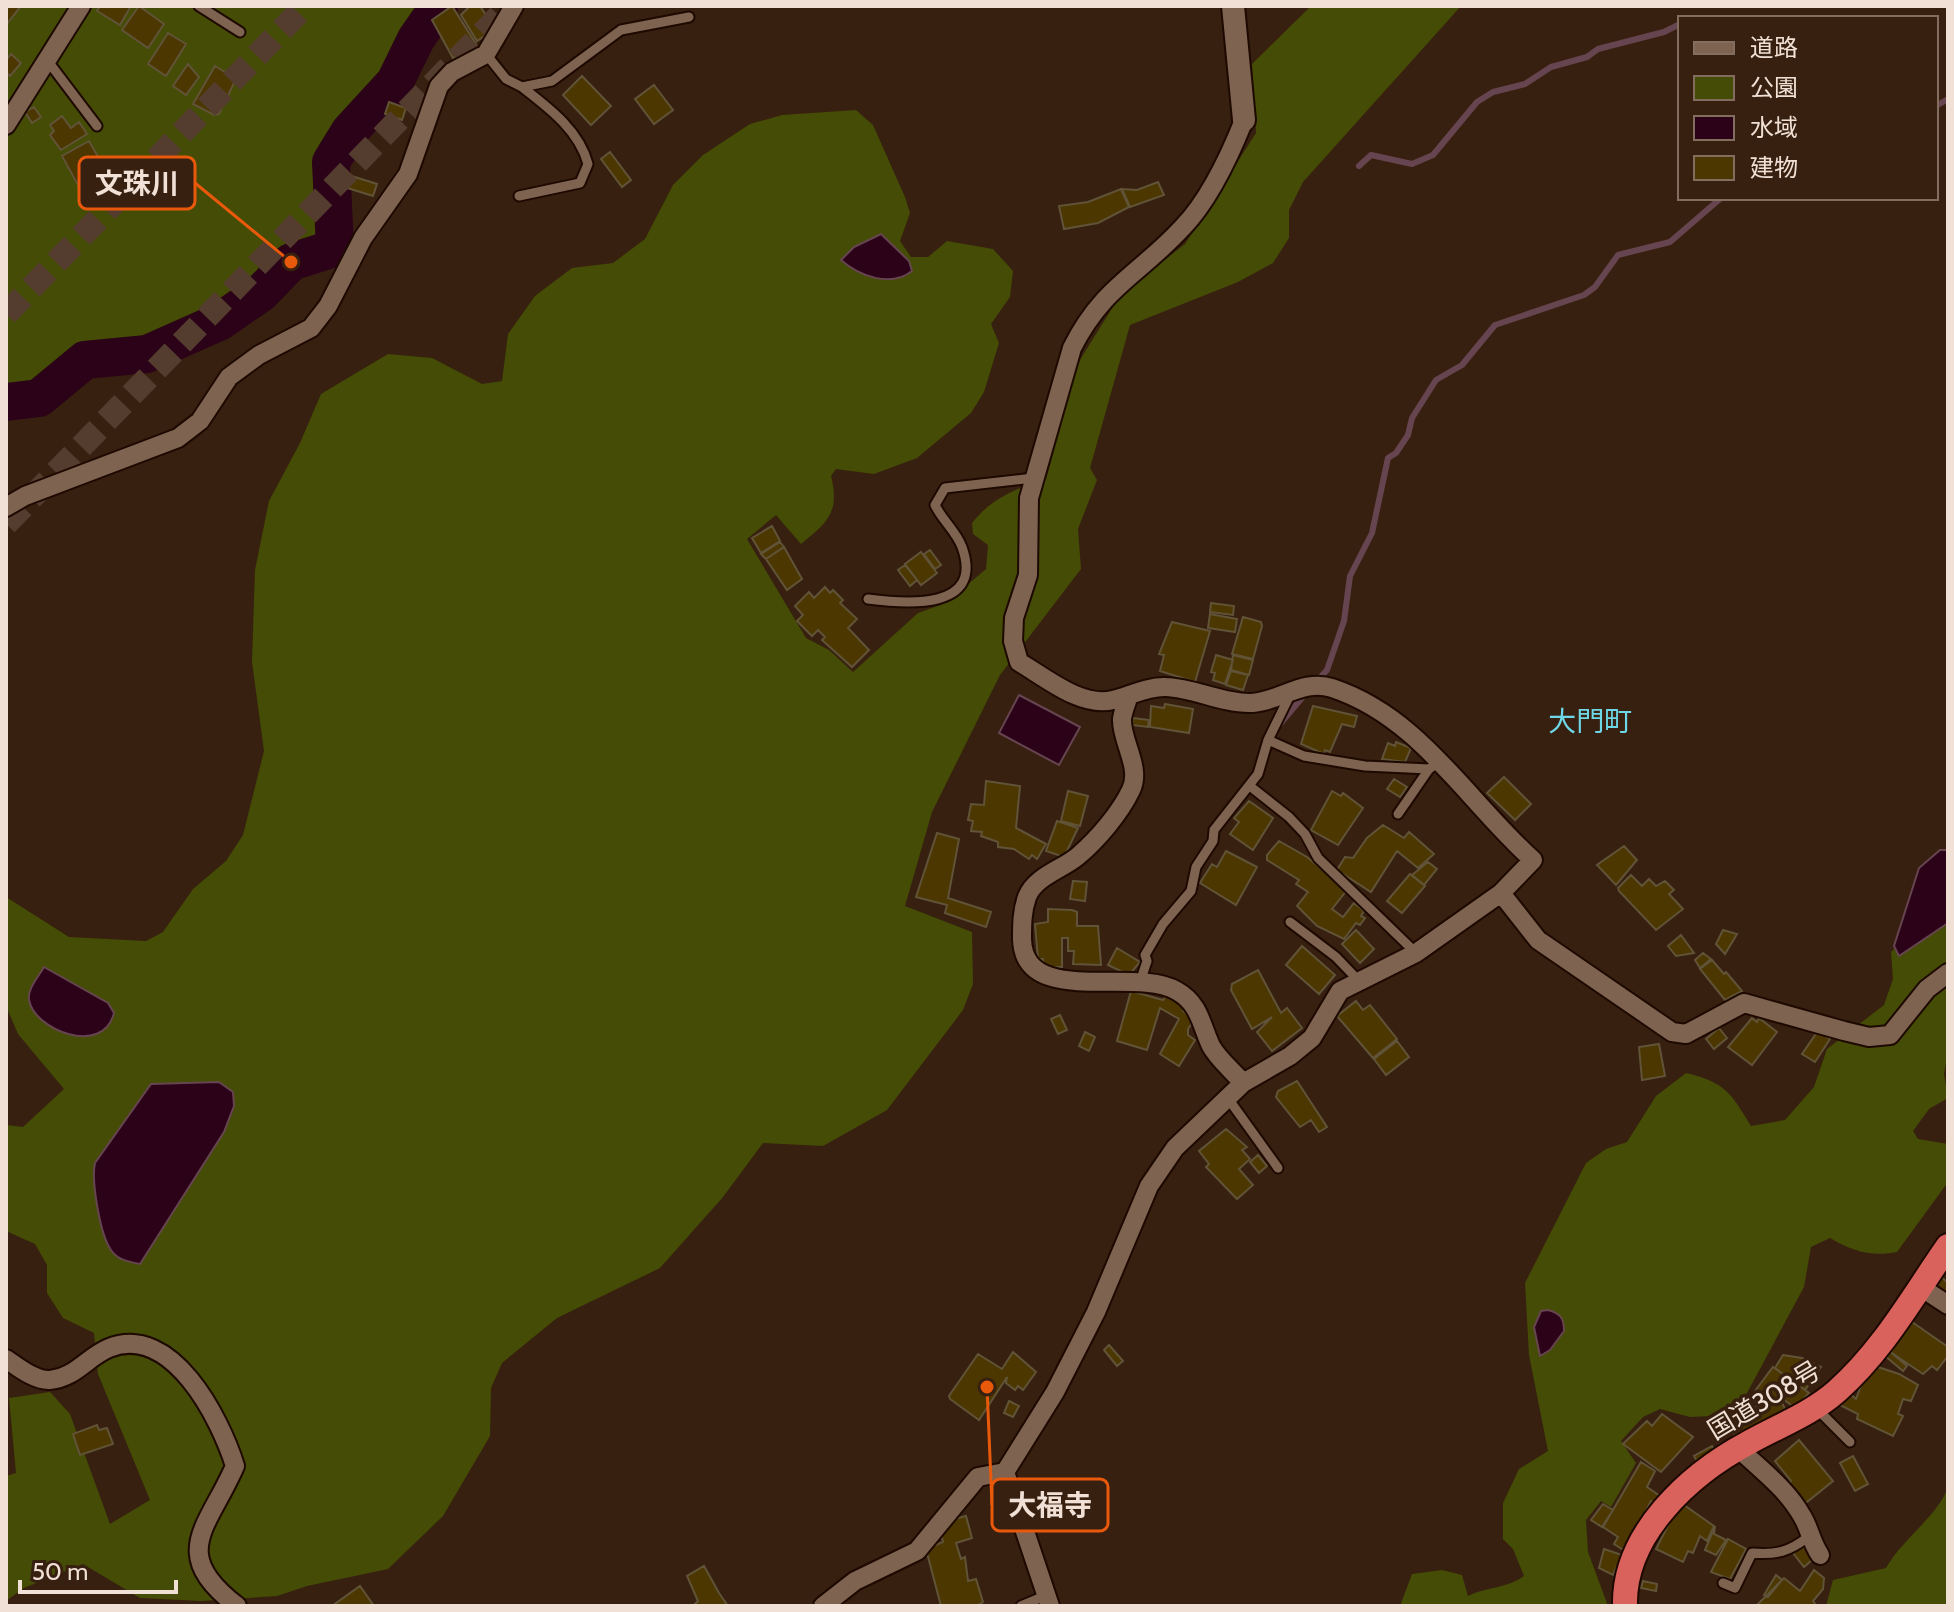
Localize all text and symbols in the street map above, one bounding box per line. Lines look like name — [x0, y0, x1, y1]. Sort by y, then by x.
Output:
legend — [1678, 16, 1938, 200]
text: 道路 — [1750, 33, 1798, 62]
text: 公園 — [1750, 73, 1798, 102]
text: 水域 — [1750, 113, 1798, 142]
text: 建物 — [1750, 153, 1798, 182]
callout: 文珠川 — [79, 157, 195, 209]
text: 文珠川 — [95, 166, 179, 200]
district label: 大門町 — [1548, 704, 1632, 738]
street label: 国道308号 — [1702, 1354, 1826, 1446]
callout: 大福寺 — [992, 1479, 1108, 1531]
text: 大福寺 — [1008, 1488, 1092, 1522]
scale bar — [20, 1544, 176, 1594]
text: 50 m — [32, 1557, 88, 1586]

